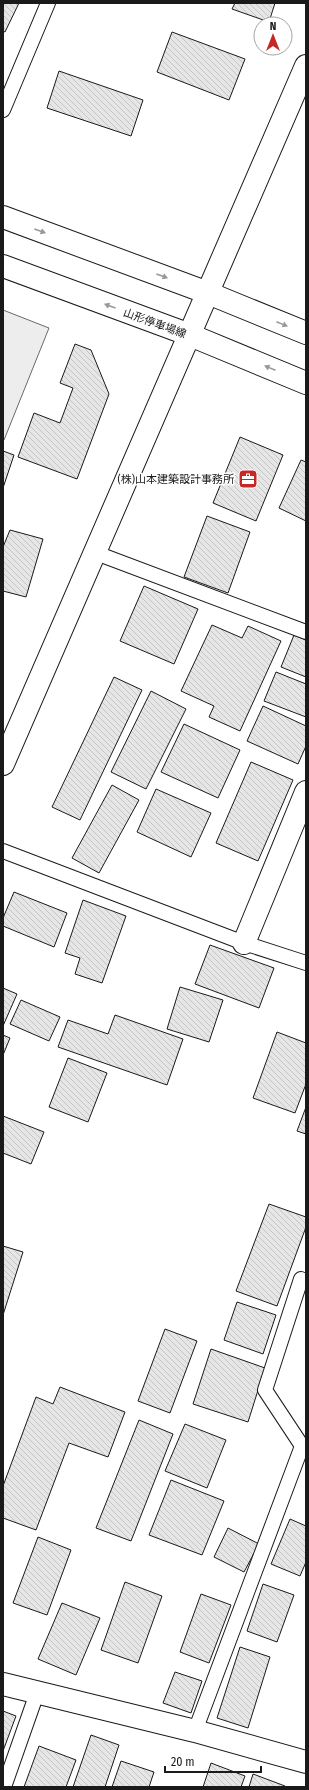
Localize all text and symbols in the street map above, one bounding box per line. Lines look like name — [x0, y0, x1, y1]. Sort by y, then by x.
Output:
north arrow — [253, 16, 293, 56]
text: N — [270, 20, 276, 33]
one-way arrow — [34, 228, 46, 234]
one-way arrow — [156, 273, 168, 279]
one-way arrow — [103, 302, 115, 308]
street label: 山形停車場線 — [122, 306, 188, 341]
one-way arrow — [277, 321, 289, 327]
one-way arrow — [263, 365, 275, 371]
office icon: (株)山本建築設計事務所 — [237, 468, 259, 490]
place label: (株)山本建築設計事務所 — [118, 473, 235, 486]
scale bar — [165, 1748, 261, 1774]
text: 20 m — [171, 1755, 195, 1769]

